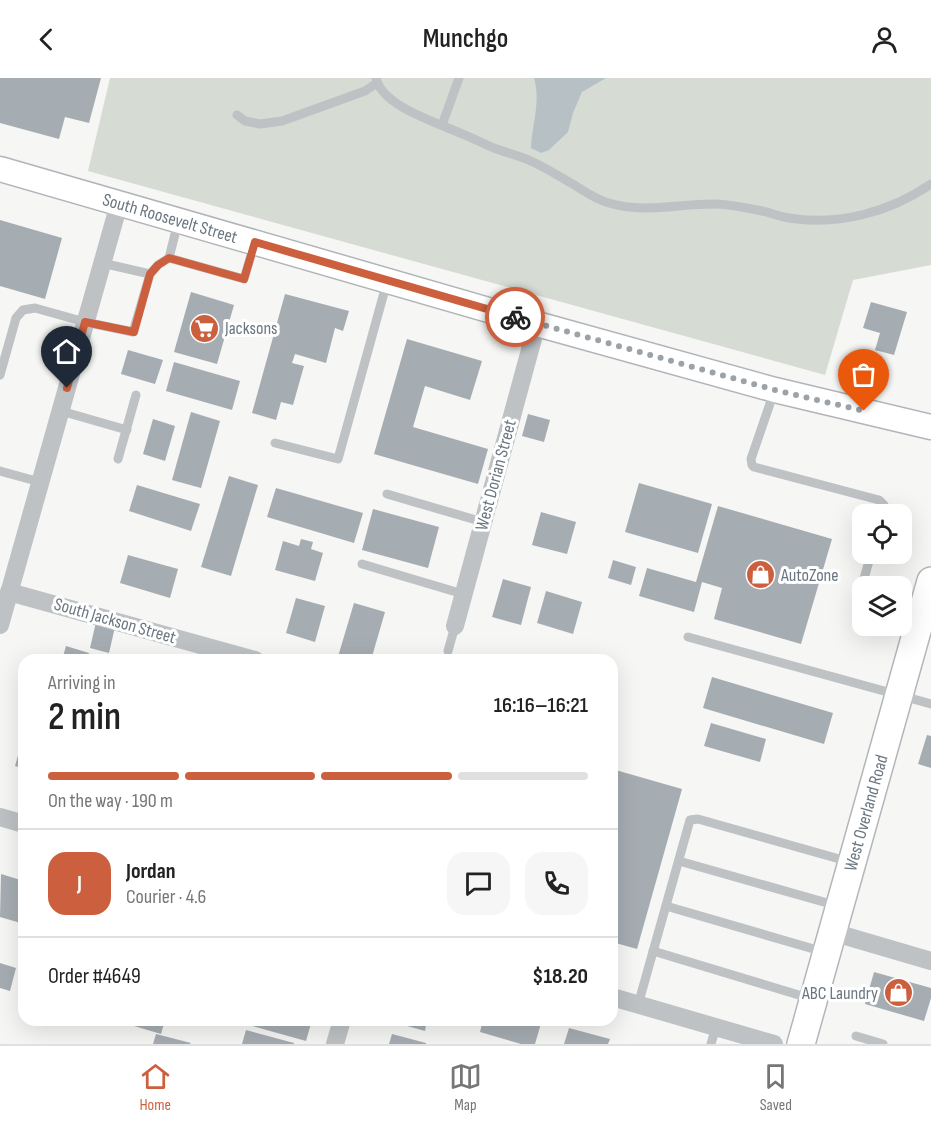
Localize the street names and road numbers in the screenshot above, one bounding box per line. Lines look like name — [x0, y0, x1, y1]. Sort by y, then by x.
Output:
street label: South Roosevelt Street — [100, 189, 240, 248]
street label: West Dorian Street — [471, 417, 521, 533]
street label: South Jackson Street — [52, 594, 179, 649]
street label: West Overland Road — [840, 752, 892, 874]

